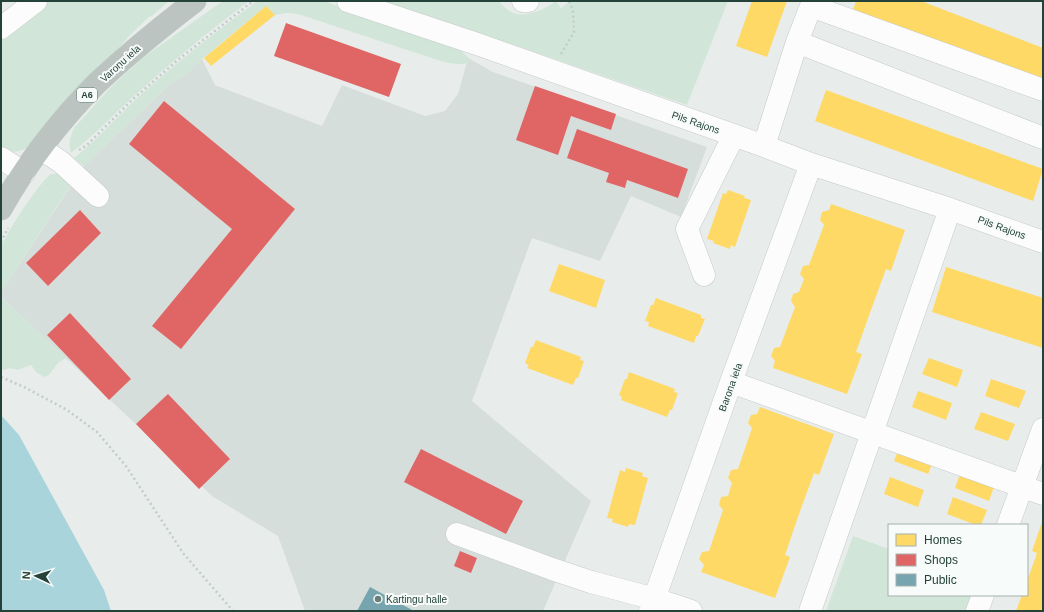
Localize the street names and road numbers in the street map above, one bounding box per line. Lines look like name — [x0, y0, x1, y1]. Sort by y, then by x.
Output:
street label: Varoņu iela — [98, 42, 143, 84]
road number: A6 — [77, 88, 97, 102]
street label: Pils Rajons — [670, 109, 721, 136]
street label: Pils Rajons — [976, 214, 1027, 241]
street label: Barona iela — [717, 361, 744, 413]

